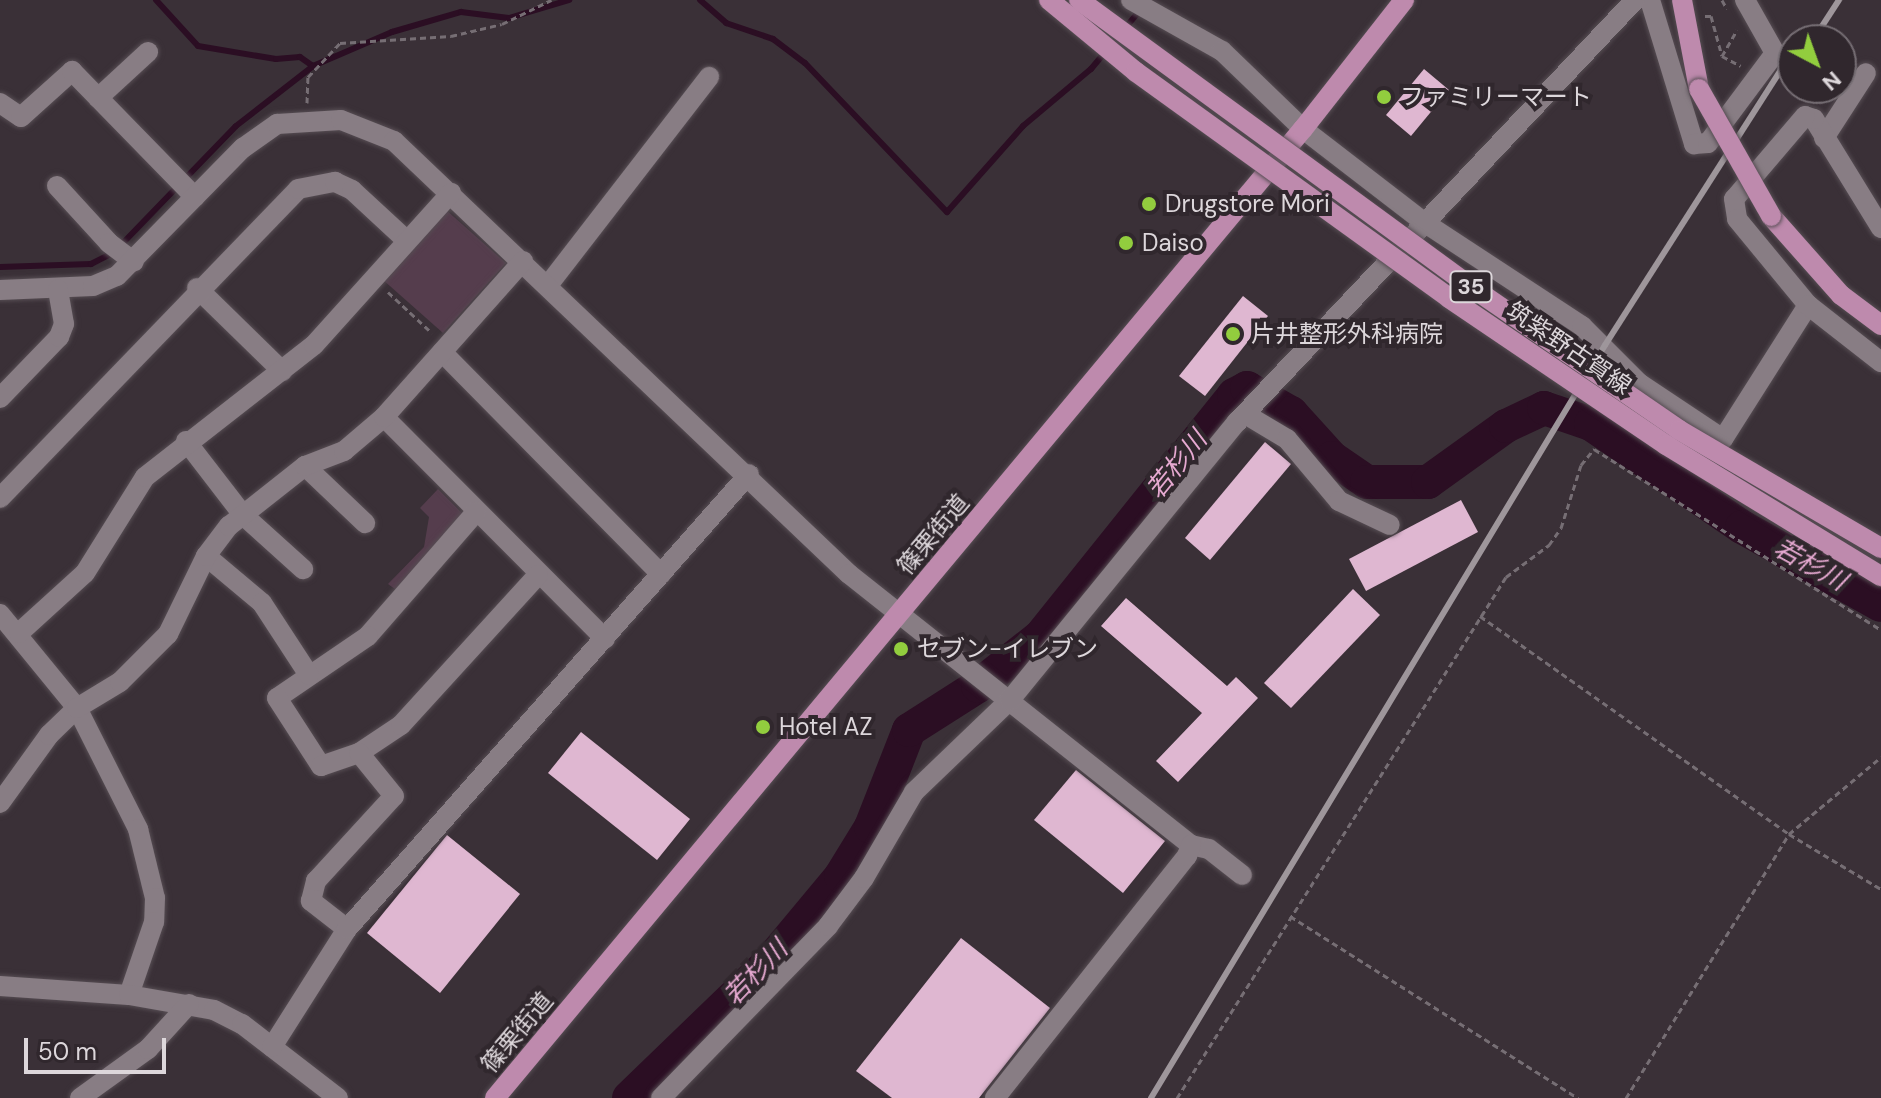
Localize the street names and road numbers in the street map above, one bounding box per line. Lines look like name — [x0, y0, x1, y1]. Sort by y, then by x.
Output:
road number: 35 — [1449, 269, 1493, 305]
street label: 筑紫野古賀線 — [1501, 296, 1637, 400]
street label: 篠栗街道 — [891, 488, 975, 580]
street label: 篠栗街道 — [475, 986, 559, 1078]

